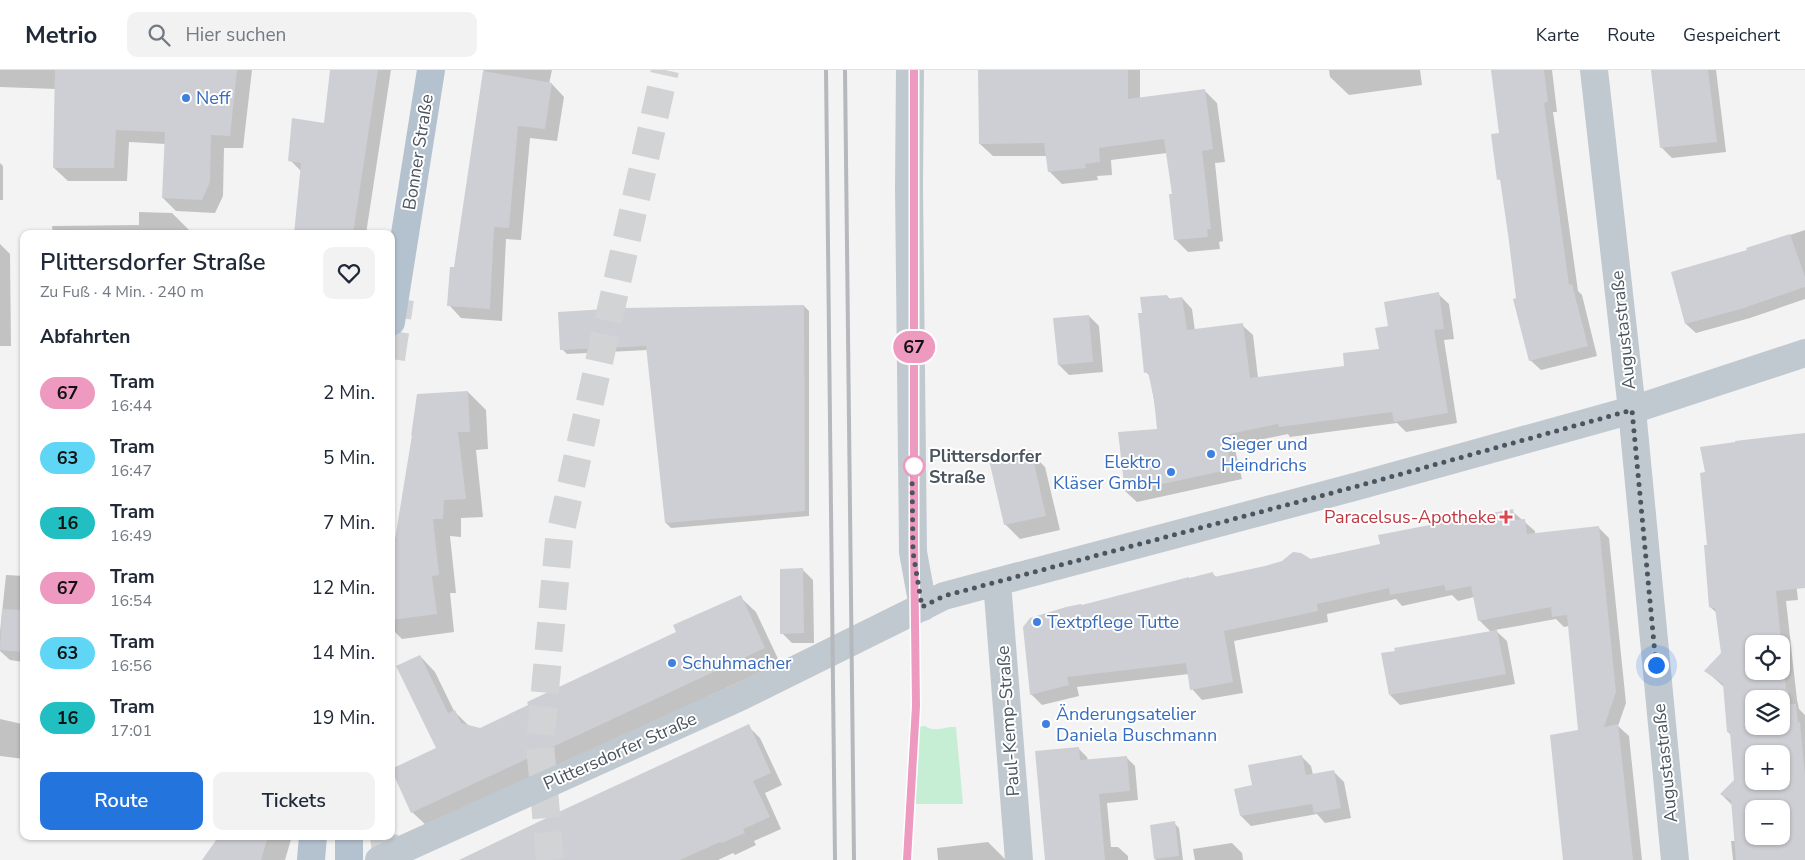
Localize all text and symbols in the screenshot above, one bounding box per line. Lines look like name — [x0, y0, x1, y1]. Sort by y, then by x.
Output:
search box — [127, 12, 477, 57]
text: Metrio — [25, 19, 97, 51]
icon: search — [145, 21, 173, 49]
text: Hier suchen — [185, 22, 286, 48]
text: Karte — [1536, 23, 1579, 47]
text: Route — [1607, 23, 1655, 47]
text: Gespeichert — [1683, 23, 1780, 47]
place label: Neff — [196, 86, 232, 110]
marker: Neff — [180, 92, 192, 104]
street label: Bonner Straße — [397, 92, 439, 212]
text: Plittersdorfer Straße — [40, 246, 266, 278]
button: heart — [323, 247, 375, 299]
street label: Augustastraße — [1605, 269, 1641, 391]
text: Zu Fuß · 4 Min. · 240 m — [40, 281, 204, 303]
text: Abfahrten — [40, 324, 130, 350]
line badge: 67 — [892, 331, 936, 363]
text: 67 — [903, 335, 925, 359]
text: Tram — [110, 369, 155, 395]
text: 2 Min. — [323, 380, 375, 406]
text: 67 — [57, 381, 78, 405]
text: 16:44 — [110, 395, 152, 417]
place label: Sieger und Heindrichs — [1221, 432, 1308, 477]
text: Tram — [110, 434, 155, 460]
place label: Plittersdorfer Straße — [929, 444, 1042, 489]
text: 5 Min. — [323, 445, 375, 471]
text: 63 — [57, 446, 78, 470]
marker: Sieger und Heindrichs — [1205, 448, 1217, 460]
place label: Elektro Kläser GmbH — [1053, 450, 1161, 495]
marker: Plittersdorfer Straße — [903, 455, 925, 477]
text: 16:47 — [110, 460, 152, 482]
marker: Elektro Kläser GmbH — [1165, 466, 1177, 478]
text: Tram — [110, 499, 155, 525]
place label: Paracelsus-Apotheke — [1324, 505, 1496, 529]
text: 7 Min. — [323, 510, 375, 536]
text: 16 — [57, 511, 78, 535]
marker: Paracelsus-Apotheke — [1500, 511, 1512, 523]
text: 16:49 — [110, 525, 152, 547]
text: Tram — [110, 564, 155, 590]
text: 12 Min. — [312, 575, 375, 601]
text: 67 — [57, 576, 78, 600]
text: 16:54 — [110, 590, 152, 612]
place label: Textpflege Tutte — [1047, 610, 1179, 634]
marker: Textpflege Tutte — [1031, 616, 1043, 628]
text: Tram — [110, 629, 155, 655]
map controls — [1745, 635, 1790, 845]
button: locate — [1745, 635, 1790, 680]
text: 14 Min. — [312, 640, 375, 666]
text: 63 — [57, 641, 78, 665]
street label: Paul-Kemp-Straße — [991, 645, 1025, 797]
place label: Schuhmacher — [682, 651, 792, 675]
your location — [1644, 653, 1669, 678]
text: 16:56 — [110, 655, 152, 677]
marker: Schuhmacher — [666, 657, 678, 669]
button: layers — [1745, 690, 1790, 735]
text: Tram — [110, 694, 155, 720]
place label: Änderungsatelier Daniela Buschmann — [1056, 702, 1217, 747]
street label: Augustastraße — [1647, 702, 1683, 824]
text: 19 Min. — [312, 705, 375, 731]
text: 16 — [57, 706, 78, 730]
street label: Plittersdorfer Straße — [540, 706, 700, 796]
marker: Änderungsatelier Daniela Buschmann — [1040, 718, 1052, 730]
text: 17:01 — [110, 720, 152, 742]
button: + — [1745, 745, 1790, 790]
button: Route — [40, 772, 203, 830]
button: Tickets — [213, 772, 375, 830]
button: − — [1745, 800, 1790, 845]

